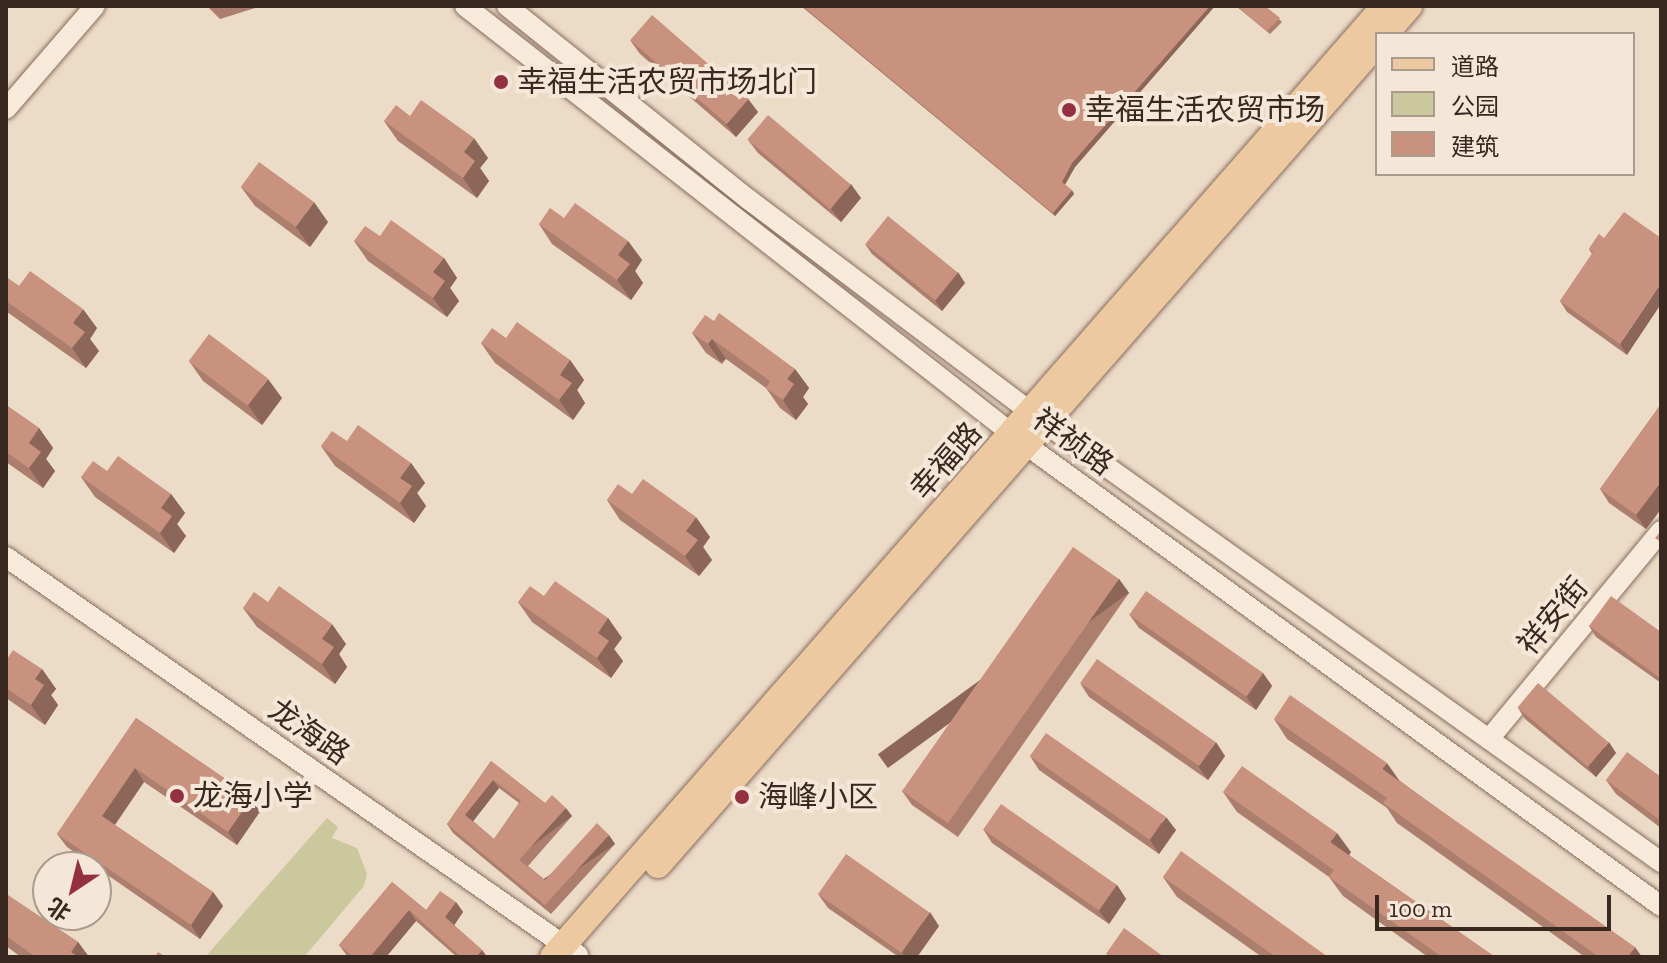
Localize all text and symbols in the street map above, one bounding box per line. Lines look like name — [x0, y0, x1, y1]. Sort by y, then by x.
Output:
legend — [1375, 32, 1635, 176]
text: 道路 — [1451, 52, 1499, 81]
place label: 幸福生活农贸市场北门 — [517, 64, 817, 100]
marker: 幸福生活农贸市场北门 — [492, 73, 510, 91]
place label: 幸福生活农贸市场 — [1085, 92, 1325, 128]
text: 公园 — [1451, 92, 1499, 121]
marker: 幸福生活农贸市场 — [1060, 101, 1078, 119]
text: 建筑 — [1451, 132, 1499, 161]
street label: 祥祯路 — [1026, 401, 1120, 483]
street label: 幸福路 — [903, 415, 989, 507]
street label: 祥安街 — [1510, 570, 1596, 662]
street label: 龙海路 — [262, 691, 356, 773]
place label: 龙海小学 — [193, 778, 313, 814]
place label: 海峰小区 — [758, 779, 878, 815]
marker: 龙海小学 — [168, 787, 186, 805]
marker: 海峰小区 — [733, 788, 751, 806]
north arrow — [32, 851, 112, 931]
scale bar — [1379, 879, 1615, 929]
text: 北 — [42, 892, 76, 927]
text: 100 m — [1389, 894, 1452, 923]

